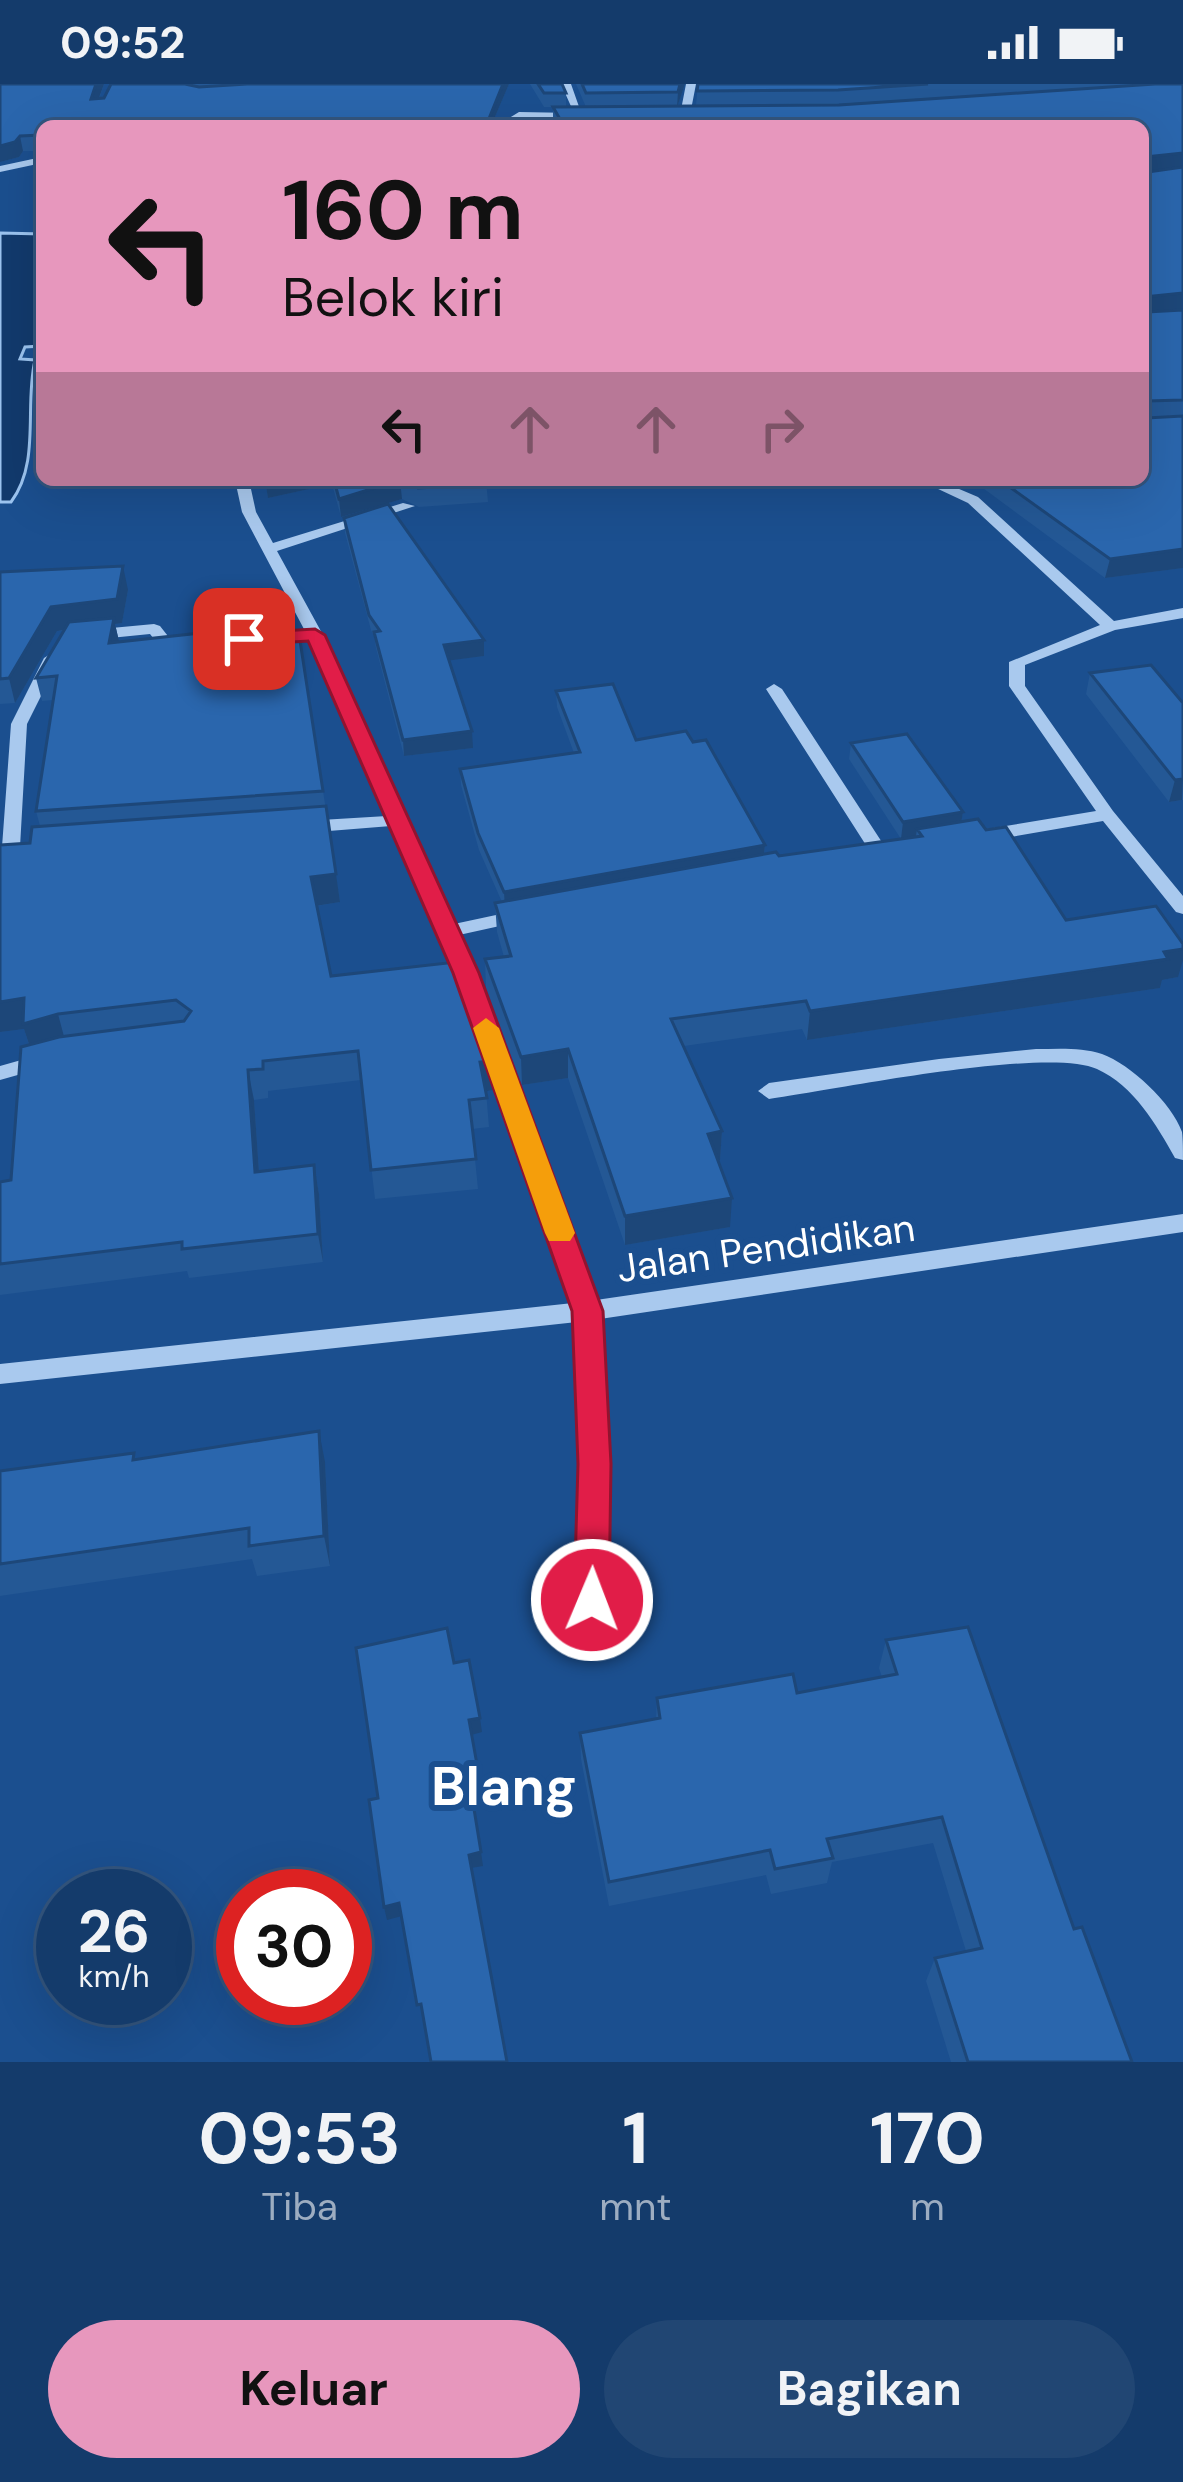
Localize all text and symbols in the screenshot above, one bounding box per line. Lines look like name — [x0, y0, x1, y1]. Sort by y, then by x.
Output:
text: 09:52 — [60, 13, 185, 72]
text: 160 m — [282, 156, 524, 265]
icon: left — [84, 168, 240, 324]
text: Belok kiri — [282, 262, 504, 333]
icon: left — [371, 396, 437, 462]
icon: ahead — [497, 396, 563, 462]
icon: ahead — [623, 396, 689, 462]
icon: right — [749, 396, 815, 462]
pin — [193, 588, 295, 690]
icon: arrive — [211, 606, 277, 672]
street label: Jalan Pendidikan — [614, 1202, 918, 1294]
position arrow — [529, 1537, 655, 1663]
district label: Blang — [431, 1751, 577, 1822]
speed limit sign: 30 — [216, 1869, 372, 2025]
text: 26 — [78, 1892, 150, 1971]
text: km/h — [79, 1957, 149, 1996]
text: 09:53 — [198, 2092, 401, 2185]
text: 1 — [622, 2092, 648, 2185]
text: 170 — [870, 2092, 985, 2185]
text: Tiba — [261, 2181, 338, 2232]
text: mnt — [599, 2181, 672, 2232]
text: m — [910, 2181, 945, 2232]
button: Keluar — [48, 2320, 580, 2458]
button: Bagikan — [604, 2320, 1135, 2458]

